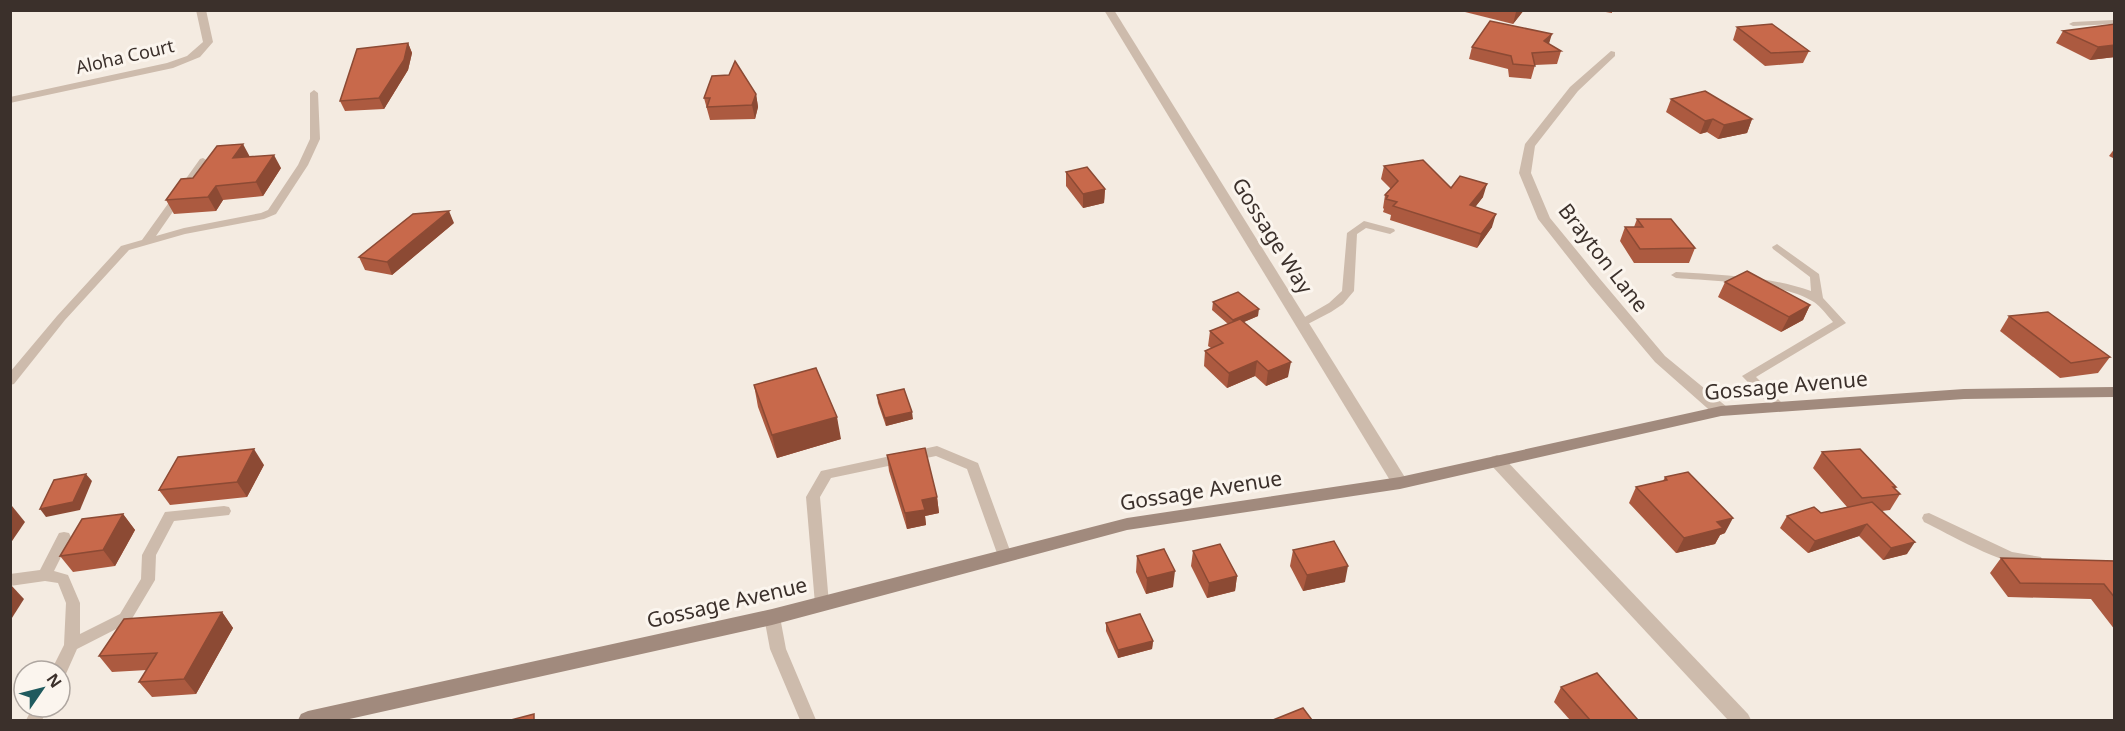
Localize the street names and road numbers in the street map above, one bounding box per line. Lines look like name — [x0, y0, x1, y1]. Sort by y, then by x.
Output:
street label: Aloha Court — [73, 33, 177, 79]
street label: Gossage Way — [1226, 172, 1320, 299]
street label: Brayton Lane — [1553, 197, 1655, 318]
street label: Gossage Avenue — [1703, 364, 1869, 406]
street label: Gossage Avenue — [1118, 463, 1284, 517]
street label: Gossage Avenue — [644, 570, 810, 634]

